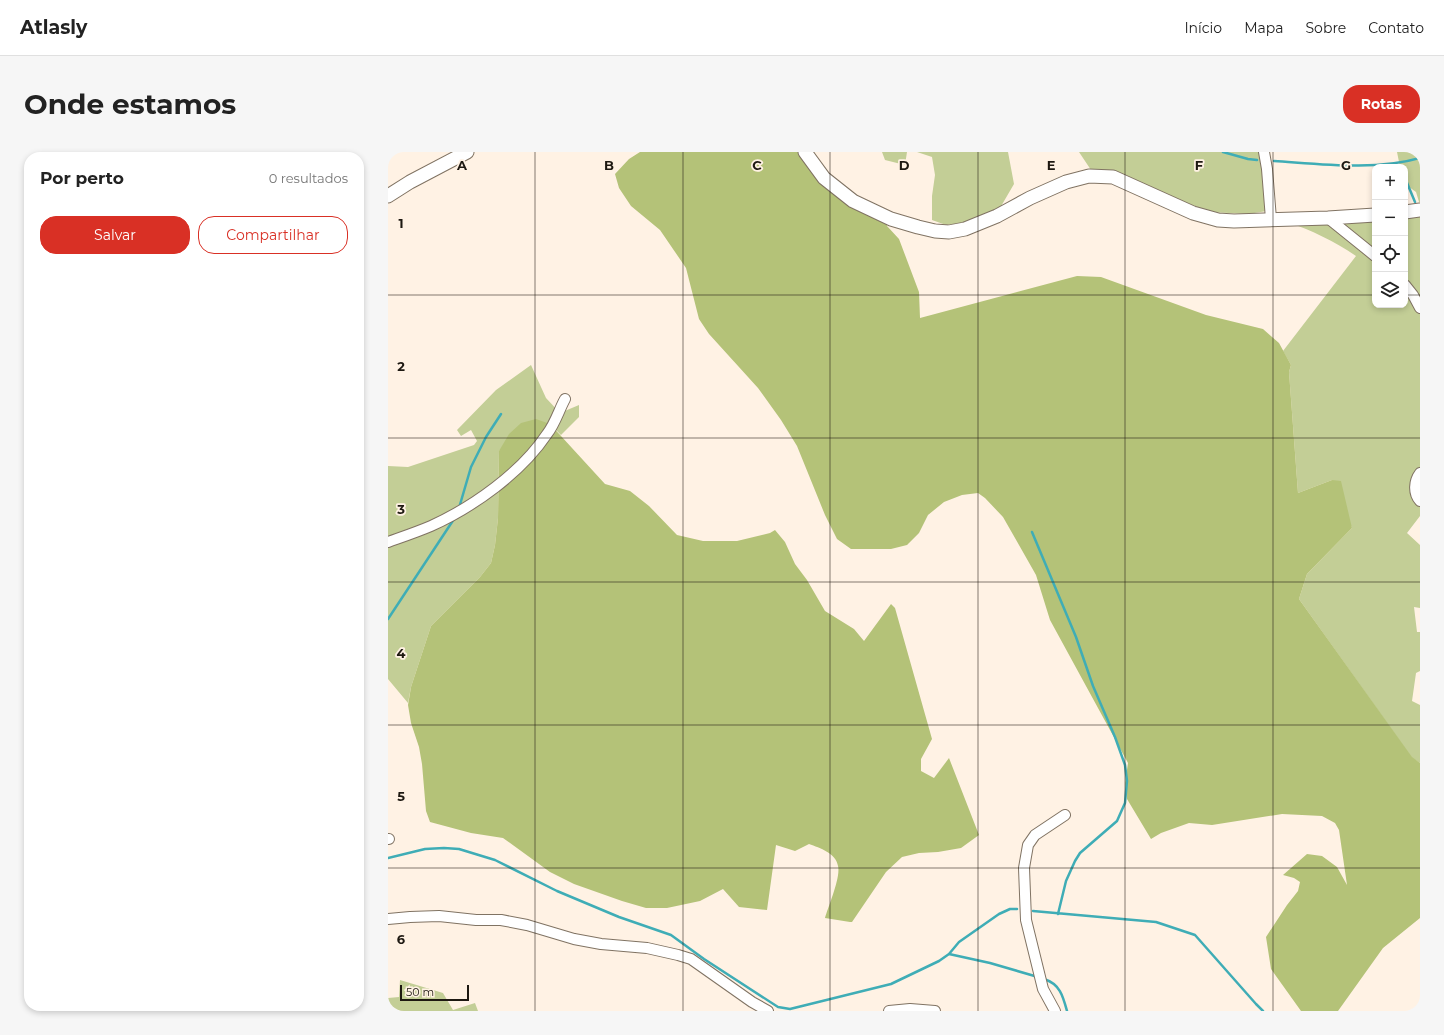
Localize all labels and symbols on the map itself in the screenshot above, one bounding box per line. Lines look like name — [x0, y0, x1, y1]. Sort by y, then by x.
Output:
text: A — [456, 157, 468, 173]
text: B — [604, 157, 614, 173]
text: C — [752, 157, 762, 173]
text: D — [899, 157, 910, 173]
text: E — [1047, 157, 1056, 173]
text: F — [1195, 157, 1203, 173]
text: G — [1341, 157, 1351, 173]
text: 1 — [398, 215, 404, 231]
text: 2 — [397, 358, 405, 374]
text: 3 — [396, 501, 405, 517]
text: 4 — [397, 645, 406, 661]
text: 5 — [397, 788, 405, 804]
text: 6 — [397, 931, 406, 947]
scale bar — [400, 983, 469, 1002]

